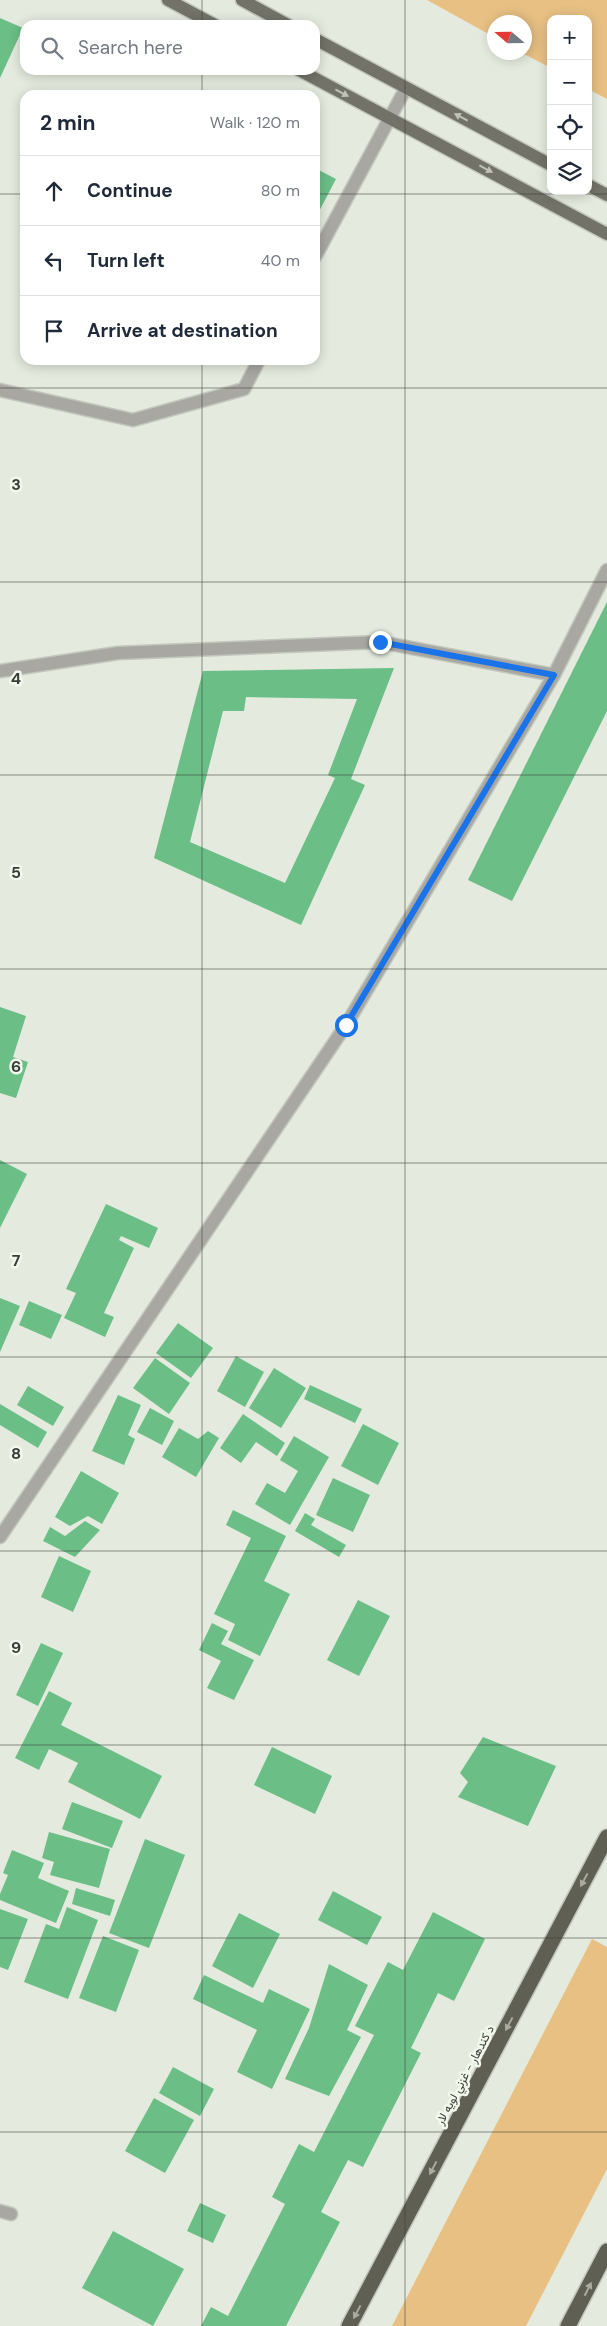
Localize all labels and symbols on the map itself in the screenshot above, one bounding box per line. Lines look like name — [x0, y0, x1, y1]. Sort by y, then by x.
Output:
north arrow — [487, 15, 532, 60]
one-way arrow — [335, 89, 350, 97]
one-way arrow — [455, 113, 468, 122]
one-way arrow — [479, 165, 493, 173]
text: 3 — [11, 474, 21, 495]
route end — [369, 631, 392, 654]
text: 4 — [11, 668, 21, 689]
text: 5 — [11, 862, 21, 883]
route start — [335, 1014, 358, 1037]
text: 6 — [11, 1056, 21, 1077]
text: 7 — [12, 1250, 21, 1271]
text: 8 — [11, 1443, 21, 1464]
text: 9 — [11, 1637, 21, 1658]
one-way arrow — [580, 1873, 588, 1888]
one-way arrow — [504, 2017, 513, 2031]
street label: د کندهار - غزني لويه لار — [432, 2022, 500, 2129]
one-way arrow — [429, 2161, 437, 2175]
one-way arrow — [584, 2281, 592, 2296]
one-way arrow — [353, 2304, 361, 2319]

